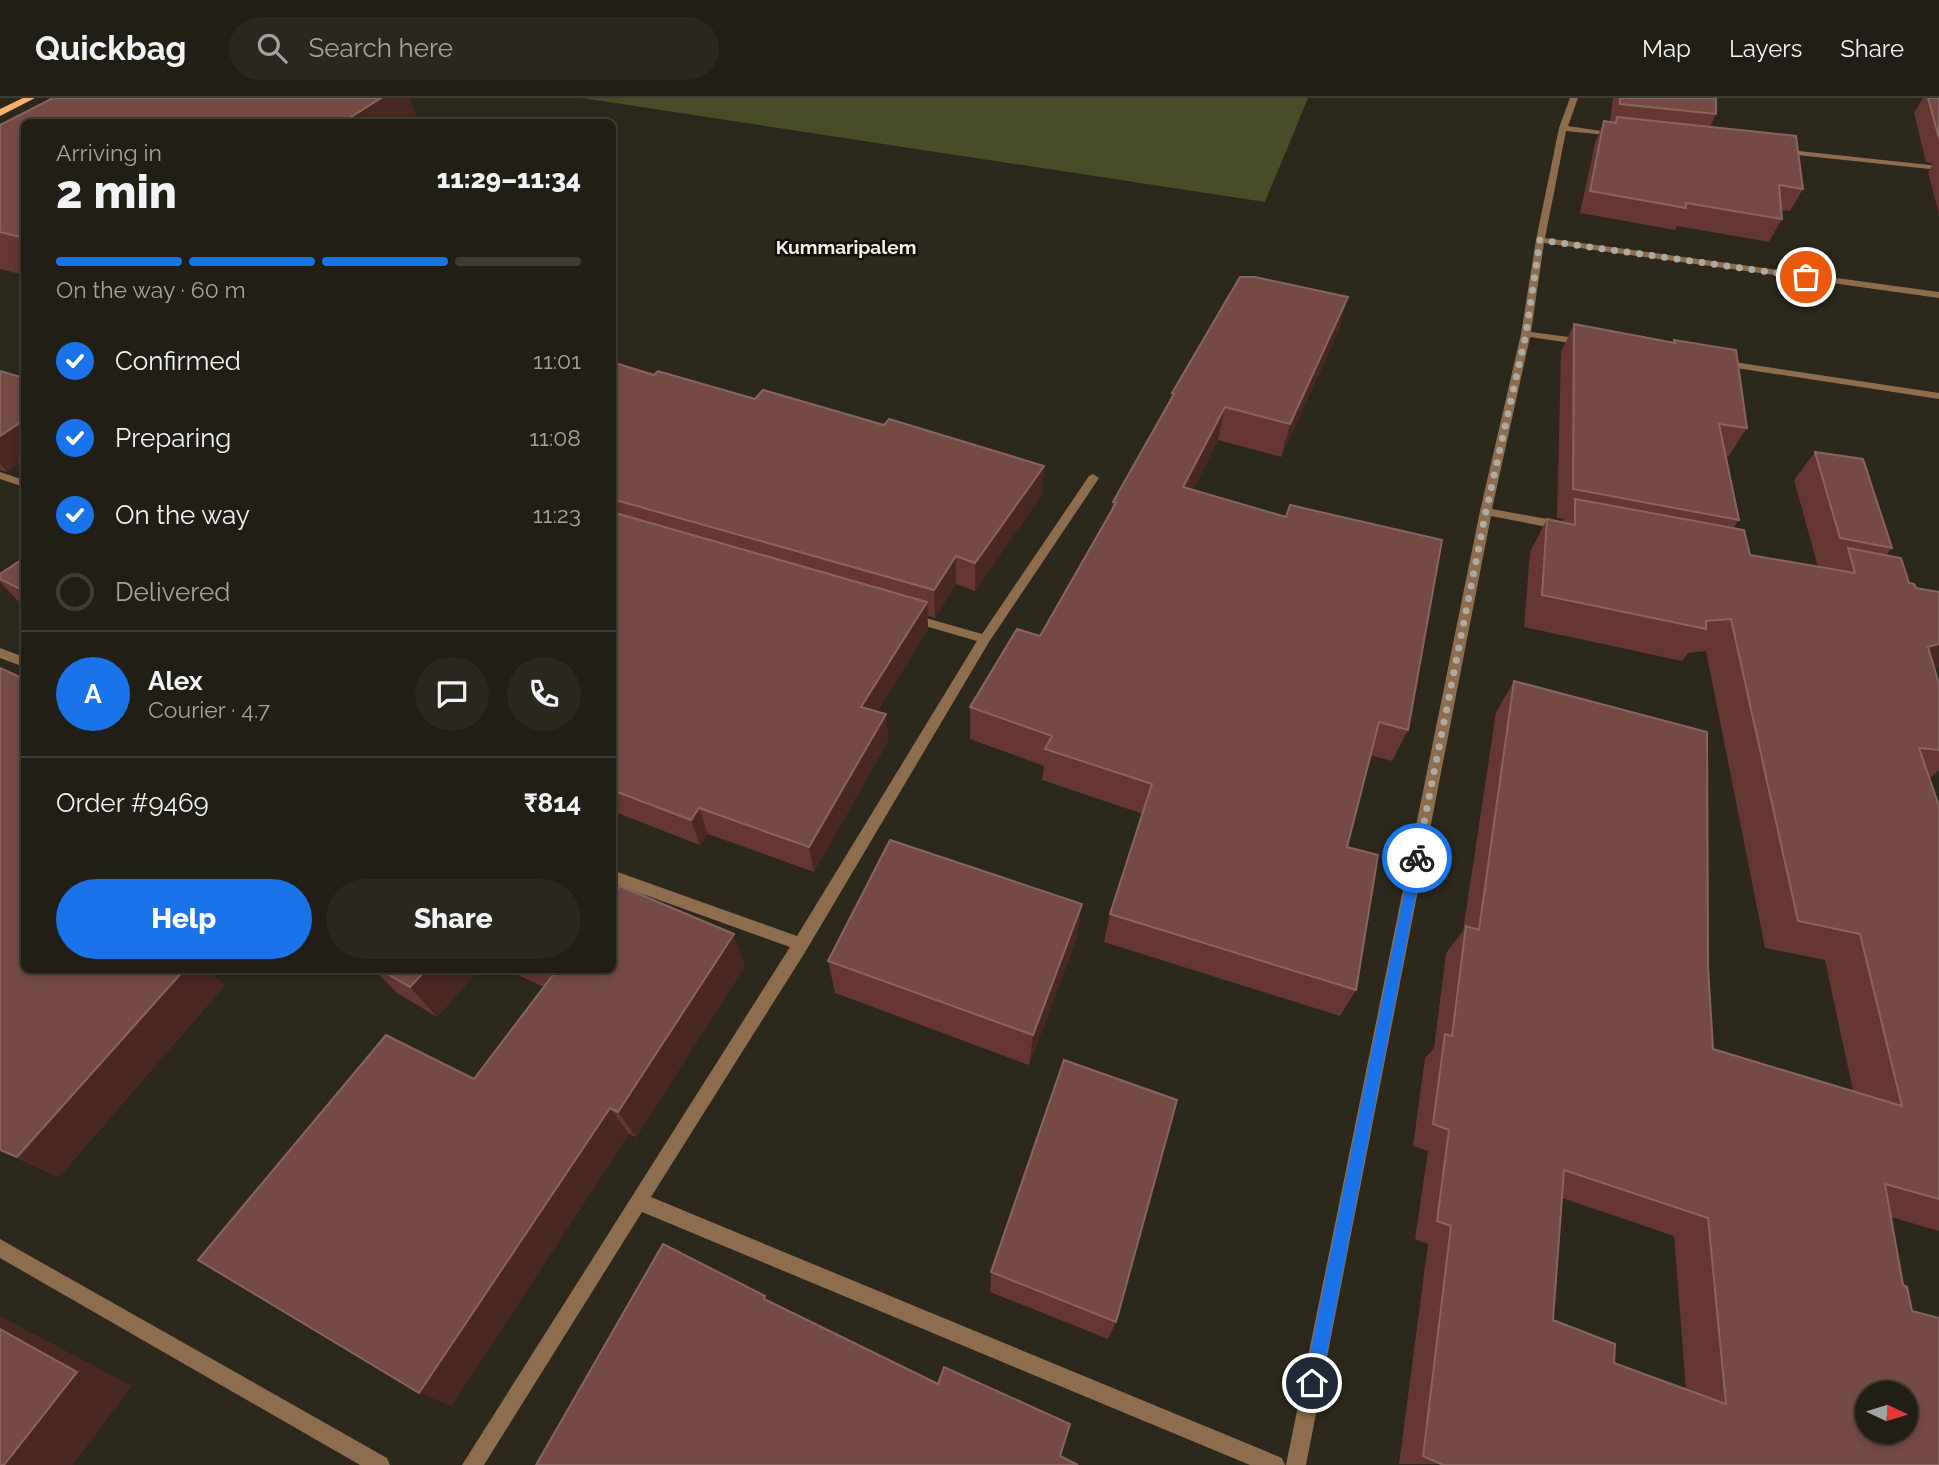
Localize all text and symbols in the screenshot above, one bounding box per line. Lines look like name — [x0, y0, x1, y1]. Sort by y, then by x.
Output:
search box — [229, 17, 719, 80]
text: Quickbag — [35, 29, 187, 68]
icon: search — [253, 29, 291, 67]
text: Search here — [309, 33, 453, 63]
text: Map — [1642, 34, 1691, 63]
text: Layers — [1729, 34, 1802, 63]
text: Share — [1840, 34, 1904, 63]
text: Arriving in — [56, 139, 162, 166]
text: 11:29–11:34 — [437, 164, 581, 194]
text: 2 min — [56, 165, 177, 219]
district label: Kummaripalem — [776, 236, 916, 258]
pin — [1776, 247, 1836, 307]
icon: bag — [1787, 258, 1825, 296]
text: On the way · 60 m — [56, 276, 246, 303]
icon: check — [56, 342, 94, 380]
text: Confirmed — [115, 346, 241, 376]
text: 11:01 — [533, 347, 581, 374]
icon: check — [56, 419, 94, 457]
text: Preparing — [115, 423, 231, 453]
text: 11:08 — [529, 424, 581, 451]
icon: check — [56, 496, 94, 534]
text: On the way — [115, 500, 250, 530]
text: 11:23 — [533, 501, 581, 528]
text: Delivered — [115, 577, 230, 607]
button: chat — [415, 657, 489, 731]
button: phone — [507, 657, 581, 731]
text: Alex — [148, 666, 203, 696]
text: A — [84, 679, 102, 709]
text: Courier · 4.7 — [148, 696, 270, 723]
text: Order #9469 — [56, 788, 209, 818]
text: ₹814 — [524, 788, 581, 818]
courier — [1382, 823, 1452, 893]
icon: bike — [1398, 839, 1436, 877]
button: Help — [56, 879, 312, 959]
button: Share — [326, 879, 581, 959]
pin — [1282, 1353, 1342, 1413]
icon: home — [1293, 1364, 1331, 1402]
north arrow — [1855, 1381, 1918, 1444]
map controls — [1855, 1381, 1918, 1444]

